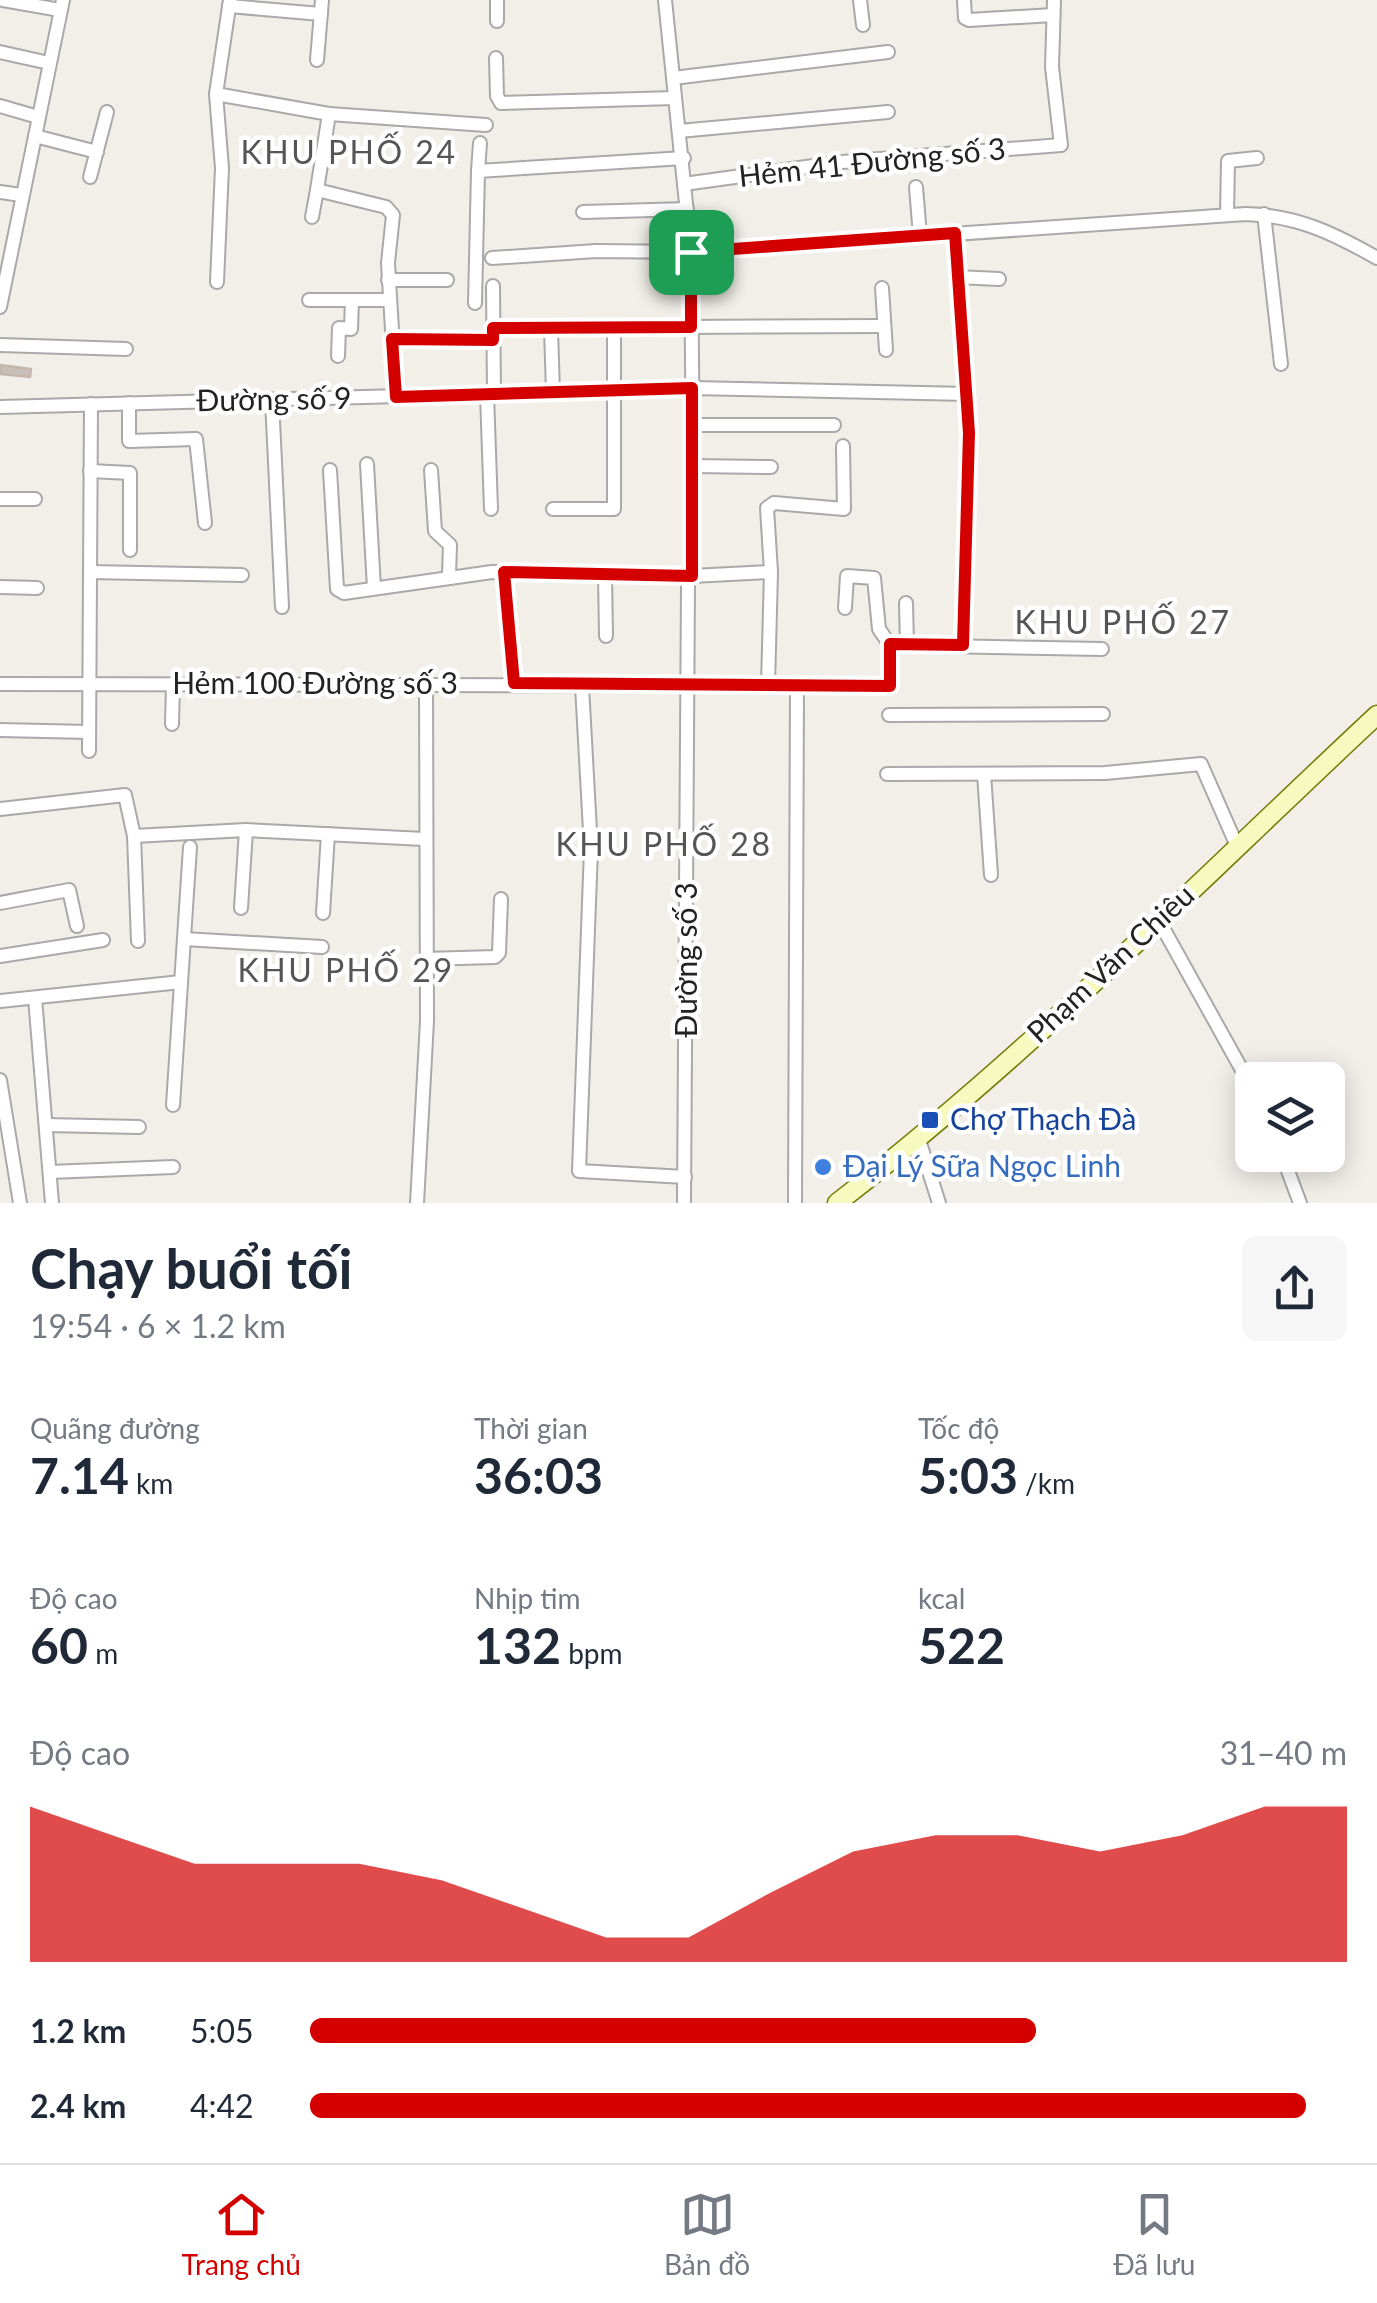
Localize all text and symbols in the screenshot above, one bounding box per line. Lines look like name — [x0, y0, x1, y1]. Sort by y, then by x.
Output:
street label: Hẻm 41 Đường số 3 — [737, 129, 1007, 193]
district label: KHU PHỐ 24 — [241, 131, 457, 171]
pin — [649, 210, 734, 295]
icon: arrive — [664, 225, 719, 280]
street label: Đường số 9 — [196, 379, 352, 417]
district label: KHU PHỐ 27 — [1015, 601, 1231, 641]
street label: Hẻm 100 Đường số 3 — [172, 664, 458, 700]
district label: KHU PHỐ 28 — [556, 823, 772, 863]
street label: Phạm Văn Chiêu — [1019, 876, 1201, 1049]
street label: Đường số 3 — [667, 882, 703, 1038]
district label: KHU PHỐ 29 — [238, 949, 454, 989]
map controls — [1235, 1062, 1345, 1172]
button: layers — [1235, 1062, 1345, 1172]
place label: Chợ Thạch Đà — [950, 1100, 1137, 1136]
marker: Chợ Thạch Đà — [919, 1109, 941, 1131]
place label: Đại Lý Sữa Ngọc Linh — [843, 1147, 1121, 1183]
marker: Đại Lý Sữa Ngọc Linh — [812, 1156, 834, 1178]
text: Chạy buổi tối — [30, 1235, 352, 1301]
button: share — [1242, 1236, 1347, 1341]
text: 19:54 · 6 × 1.2 km — [30, 1306, 286, 1345]
text: Quãng đường — [30, 1411, 200, 1445]
text: Thời gian — [474, 1411, 588, 1445]
text: Tốc độ — [918, 1411, 999, 1445]
text: 7.14 — [30, 1445, 129, 1505]
text: 36:03 — [474, 1445, 603, 1505]
text: 5:03 — [918, 1445, 1018, 1505]
text: km — [129, 1466, 173, 1500]
text: /km — [1018, 1466, 1075, 1500]
text: Độ cao — [30, 1581, 118, 1615]
text: Nhịp tim — [474, 1581, 581, 1615]
text: kcal — [918, 1581, 965, 1615]
text: 60 — [30, 1615, 88, 1675]
text: 132 — [474, 1615, 561, 1675]
text: 522 — [918, 1615, 1005, 1675]
text: m — [88, 1636, 118, 1670]
text: bpm — [561, 1636, 623, 1670]
text: Độ cao — [30, 1733, 130, 1772]
text: 31–40 m — [1220, 1733, 1347, 1772]
text: 1.2 km — [30, 2011, 126, 2050]
text: 5:05 — [190, 2011, 254, 2050]
text: 2.4 km — [30, 2086, 126, 2125]
text: 4:42 — [190, 2086, 254, 2125]
tab: Trang chủ — [182, 2187, 301, 2281]
tab: Bản đồ — [664, 2187, 750, 2281]
tab: Đã lưu — [1113, 2187, 1195, 2281]

